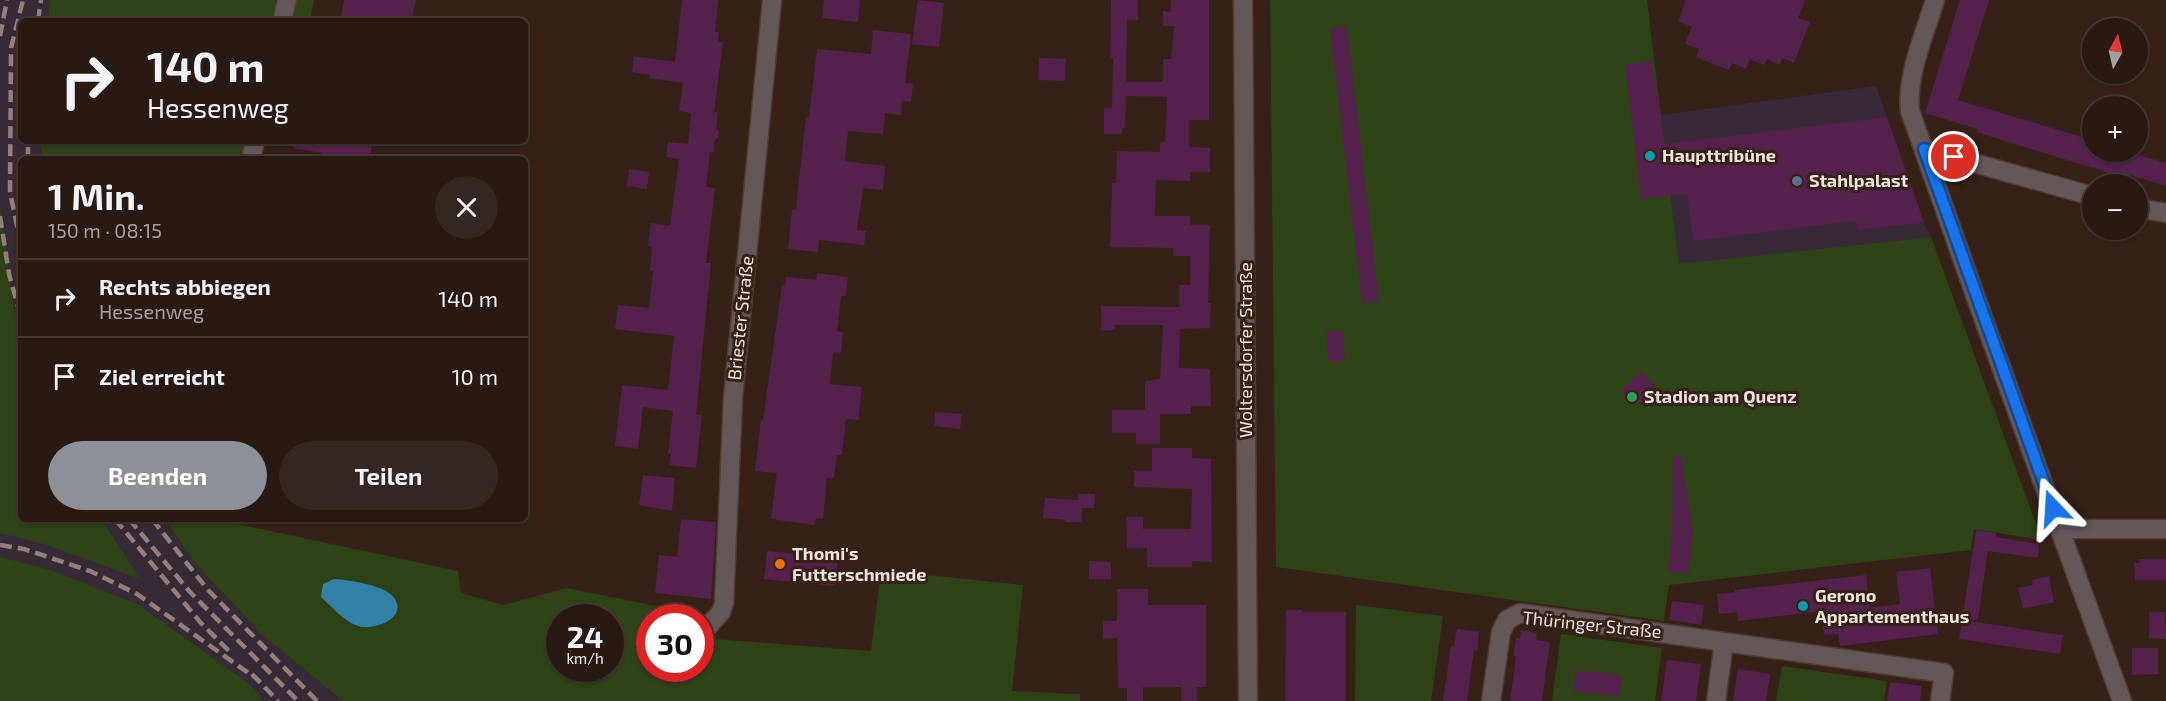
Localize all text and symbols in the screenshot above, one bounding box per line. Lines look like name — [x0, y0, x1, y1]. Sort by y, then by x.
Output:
north arrow — [2082, 18, 2148, 84]
map controls — [2082, 18, 2148, 240]
text: 140 m — [147, 40, 264, 90]
icon: right — [48, 42, 126, 120]
text: Hessenweg — [147, 91, 289, 123]
button: + — [2082, 96, 2148, 162]
pin — [1928, 131, 1979, 182]
icon: arrive — [1937, 140, 1970, 173]
place label: Haupttribüne — [1662, 144, 1776, 166]
marker: Haupttribüne — [1643, 149, 1657, 163]
place label: Stahlpalast — [1809, 169, 1909, 191]
text: 1 Min. — [48, 174, 145, 217]
marker: Stahlpalast — [1790, 174, 1804, 188]
button: − — [2082, 174, 2148, 240]
button: close — [435, 176, 498, 239]
text: 150 m · 08:15 — [48, 218, 162, 242]
street label: Briester Straße — [723, 255, 757, 381]
street label: Woltersdorfer Straße — [1234, 262, 1256, 438]
text: Rechts abbiegen — [99, 273, 271, 299]
icon: right — [48, 282, 81, 315]
text: 140 m — [438, 285, 498, 311]
text: Hessenweg — [99, 299, 204, 323]
icon: arrive — [48, 360, 81, 393]
text: Ziel erreicht — [99, 363, 225, 389]
text: 10 m — [452, 363, 498, 389]
place label: Stadion am Quenz — [1644, 385, 1797, 407]
marker: Stadion am Quenz — [1625, 390, 1639, 404]
button: Beenden — [48, 441, 267, 510]
button: Teilen — [279, 441, 498, 510]
position arrow — [2021, 476, 2085, 540]
place label: Thomi's Futterschmiede — [792, 542, 927, 585]
marker: Thomi's Futterschmiede — [773, 557, 787, 571]
place label: Gerono Appartementhaus — [1815, 584, 1969, 627]
marker: Gerono Appartementhaus — [1796, 599, 1810, 613]
speed limit sign: 30 — [636, 604, 714, 682]
street label: Thüringer Straße — [1522, 606, 1663, 642]
text: 24 — [567, 618, 603, 654]
text: km/h — [566, 649, 604, 667]

